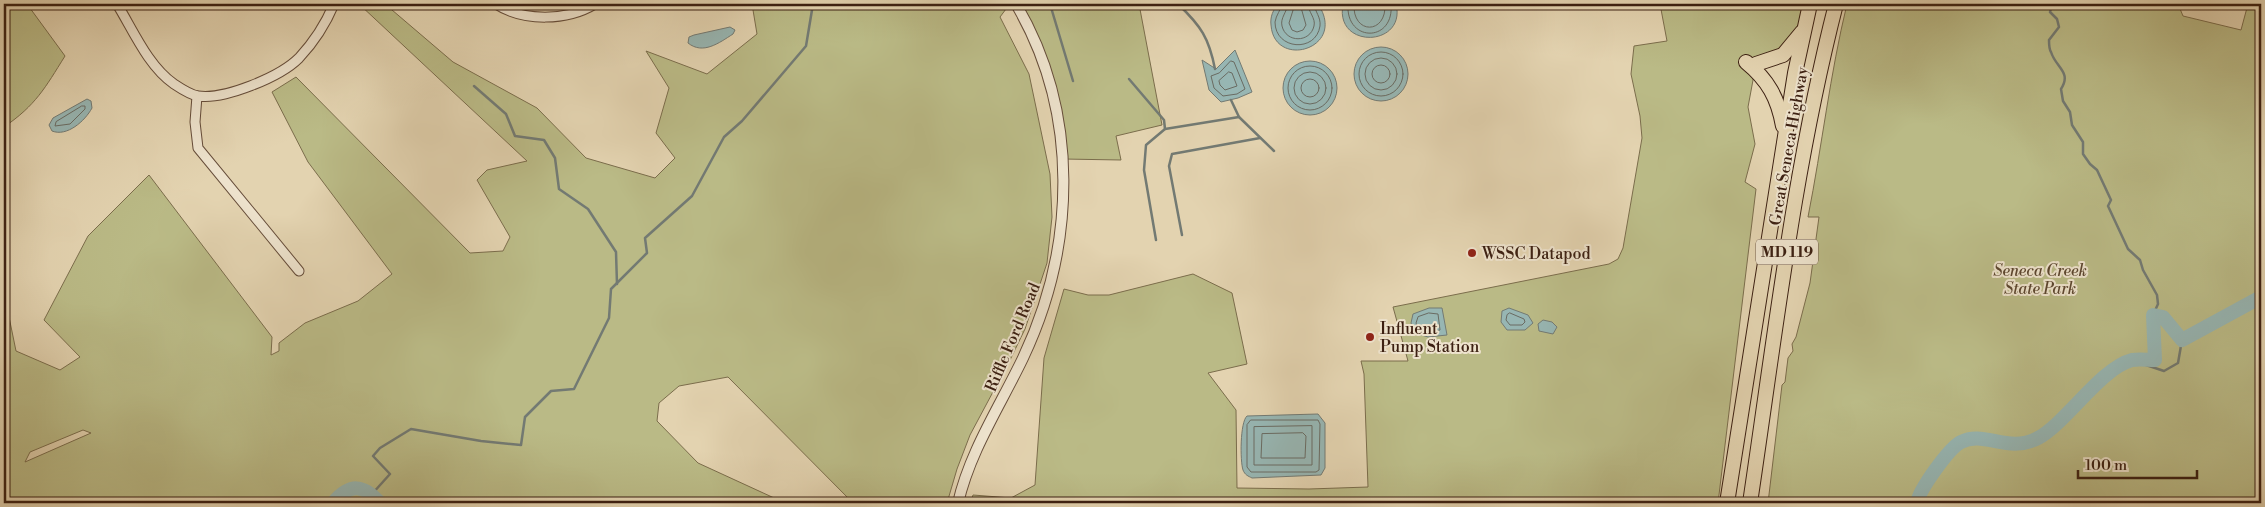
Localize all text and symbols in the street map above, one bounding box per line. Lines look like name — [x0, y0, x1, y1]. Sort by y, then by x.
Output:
street label: Great Seneca Highway — [1765, 65, 1813, 227]
road number: MD 119 — [1756, 240, 1818, 264]
place label: WSSC Datapod — [1481, 244, 1591, 264]
marker: WSSC Datapod — [1466, 247, 1478, 259]
park label: Seneca Creek State Park — [1993, 261, 2087, 299]
street label: Riffle Ford Road — [981, 280, 1045, 395]
place label: Influent Pump Station — [1380, 319, 1480, 357]
marker: Influent Pump Station — [1364, 331, 1376, 343]
scale bar — [2078, 447, 2196, 479]
text: 100 m — [2085, 456, 2127, 475]

